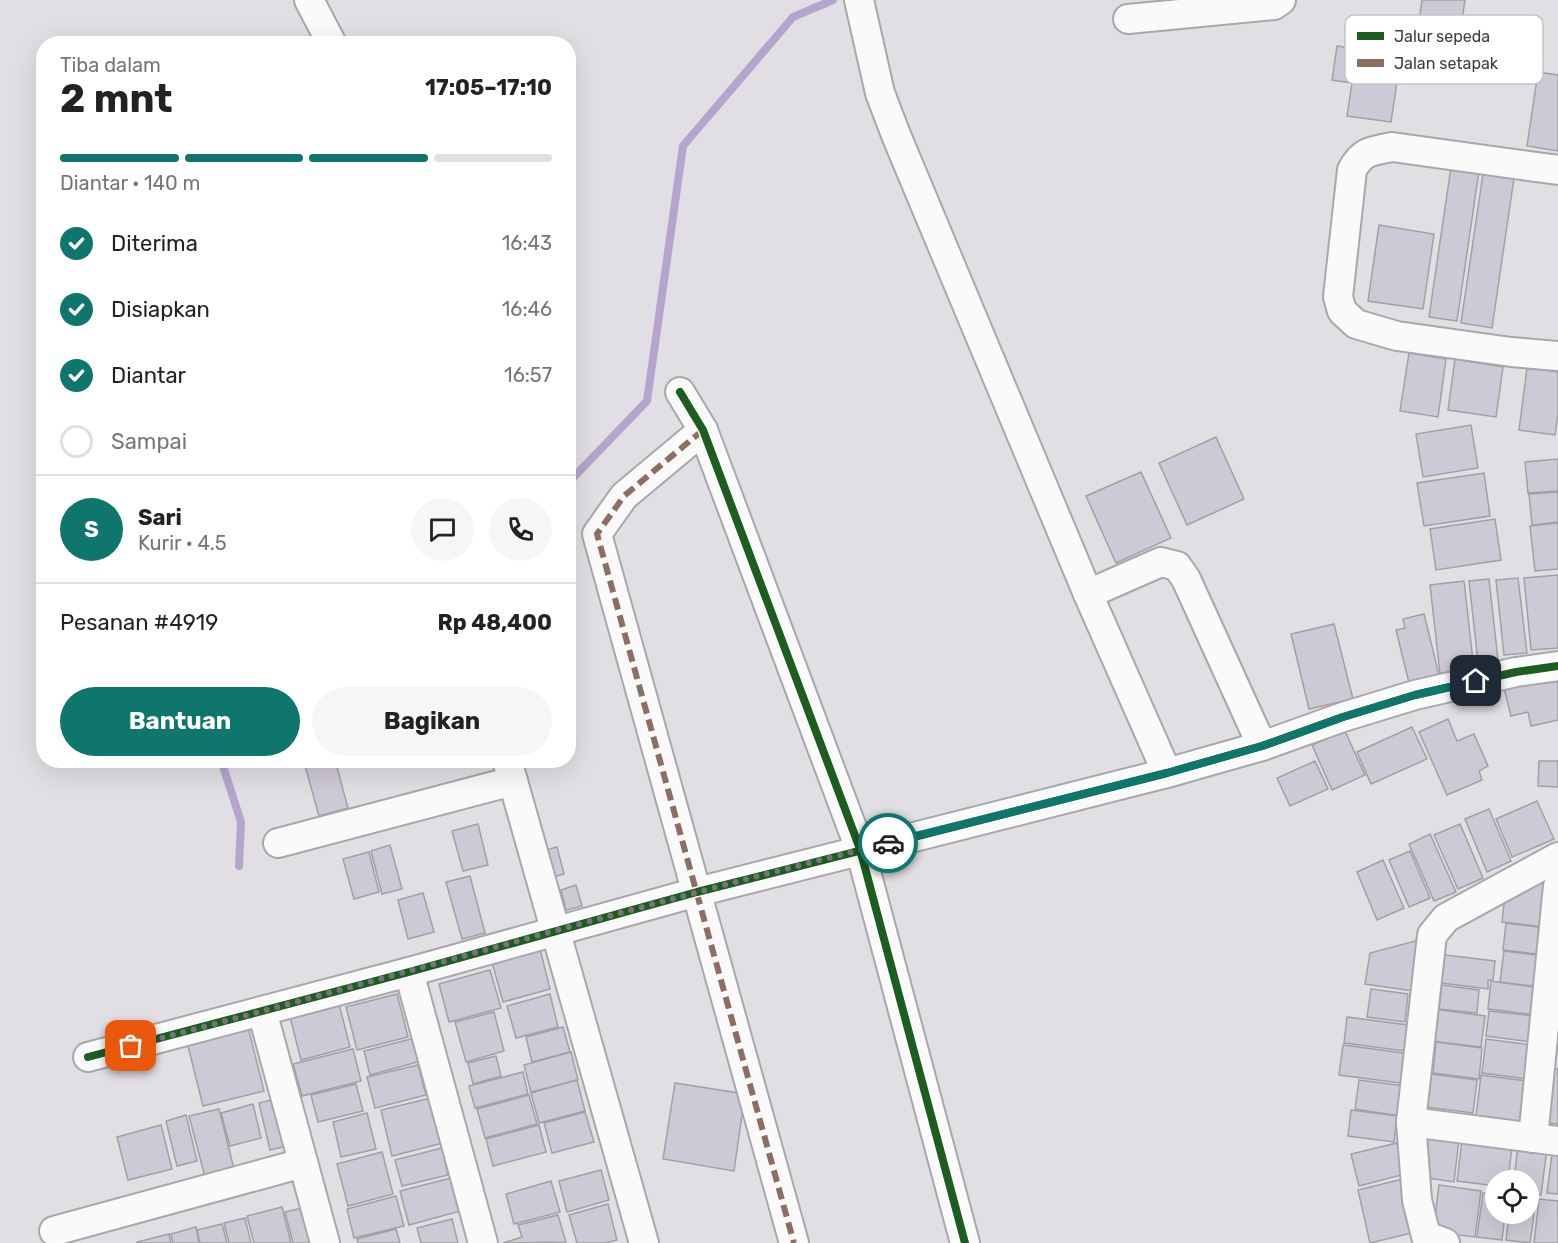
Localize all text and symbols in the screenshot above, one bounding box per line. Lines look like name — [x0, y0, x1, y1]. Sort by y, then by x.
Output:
legend — [1345, 15, 1543, 84]
text: Jalur sepeda — [1394, 27, 1490, 46]
text: Tiba dalam — [60, 53, 161, 77]
text: Jalan setapak — [1394, 54, 1499, 73]
text: 17:05–17:10 — [425, 74, 552, 101]
text: 2 mnt — [60, 76, 172, 122]
text: Diantar · 140 m — [60, 171, 200, 195]
icon: check — [60, 227, 93, 260]
text: Diterima — [111, 230, 198, 257]
text: 16:43 — [502, 231, 552, 255]
icon: check — [60, 293, 93, 326]
text: Disiapkan — [111, 296, 210, 323]
text: 16:46 — [502, 297, 552, 321]
icon: check — [60, 359, 93, 392]
text: Diantar — [111, 362, 186, 389]
text: 16:57 — [504, 363, 552, 387]
text: Sampai — [111, 428, 187, 455]
button: chat — [411, 498, 474, 561]
button: phone — [489, 498, 552, 561]
text: Sari — [138, 504, 182, 531]
text: S — [84, 516, 99, 543]
text: Kurir · 4.5 — [138, 531, 227, 555]
text: Pesanan #4919 — [60, 609, 218, 636]
text: Rp 48,400 — [438, 609, 552, 636]
pin — [1450, 655, 1501, 706]
icon: home — [1459, 664, 1492, 697]
button: Bantuan — [60, 687, 300, 756]
button: Bagikan — [312, 687, 552, 756]
courier — [858, 813, 918, 873]
icon: car — [872, 827, 905, 860]
pin — [105, 1020, 156, 1071]
icon: bag — [114, 1029, 147, 1062]
map controls — [1485, 1170, 1539, 1224]
button: locate — [1485, 1170, 1539, 1224]

